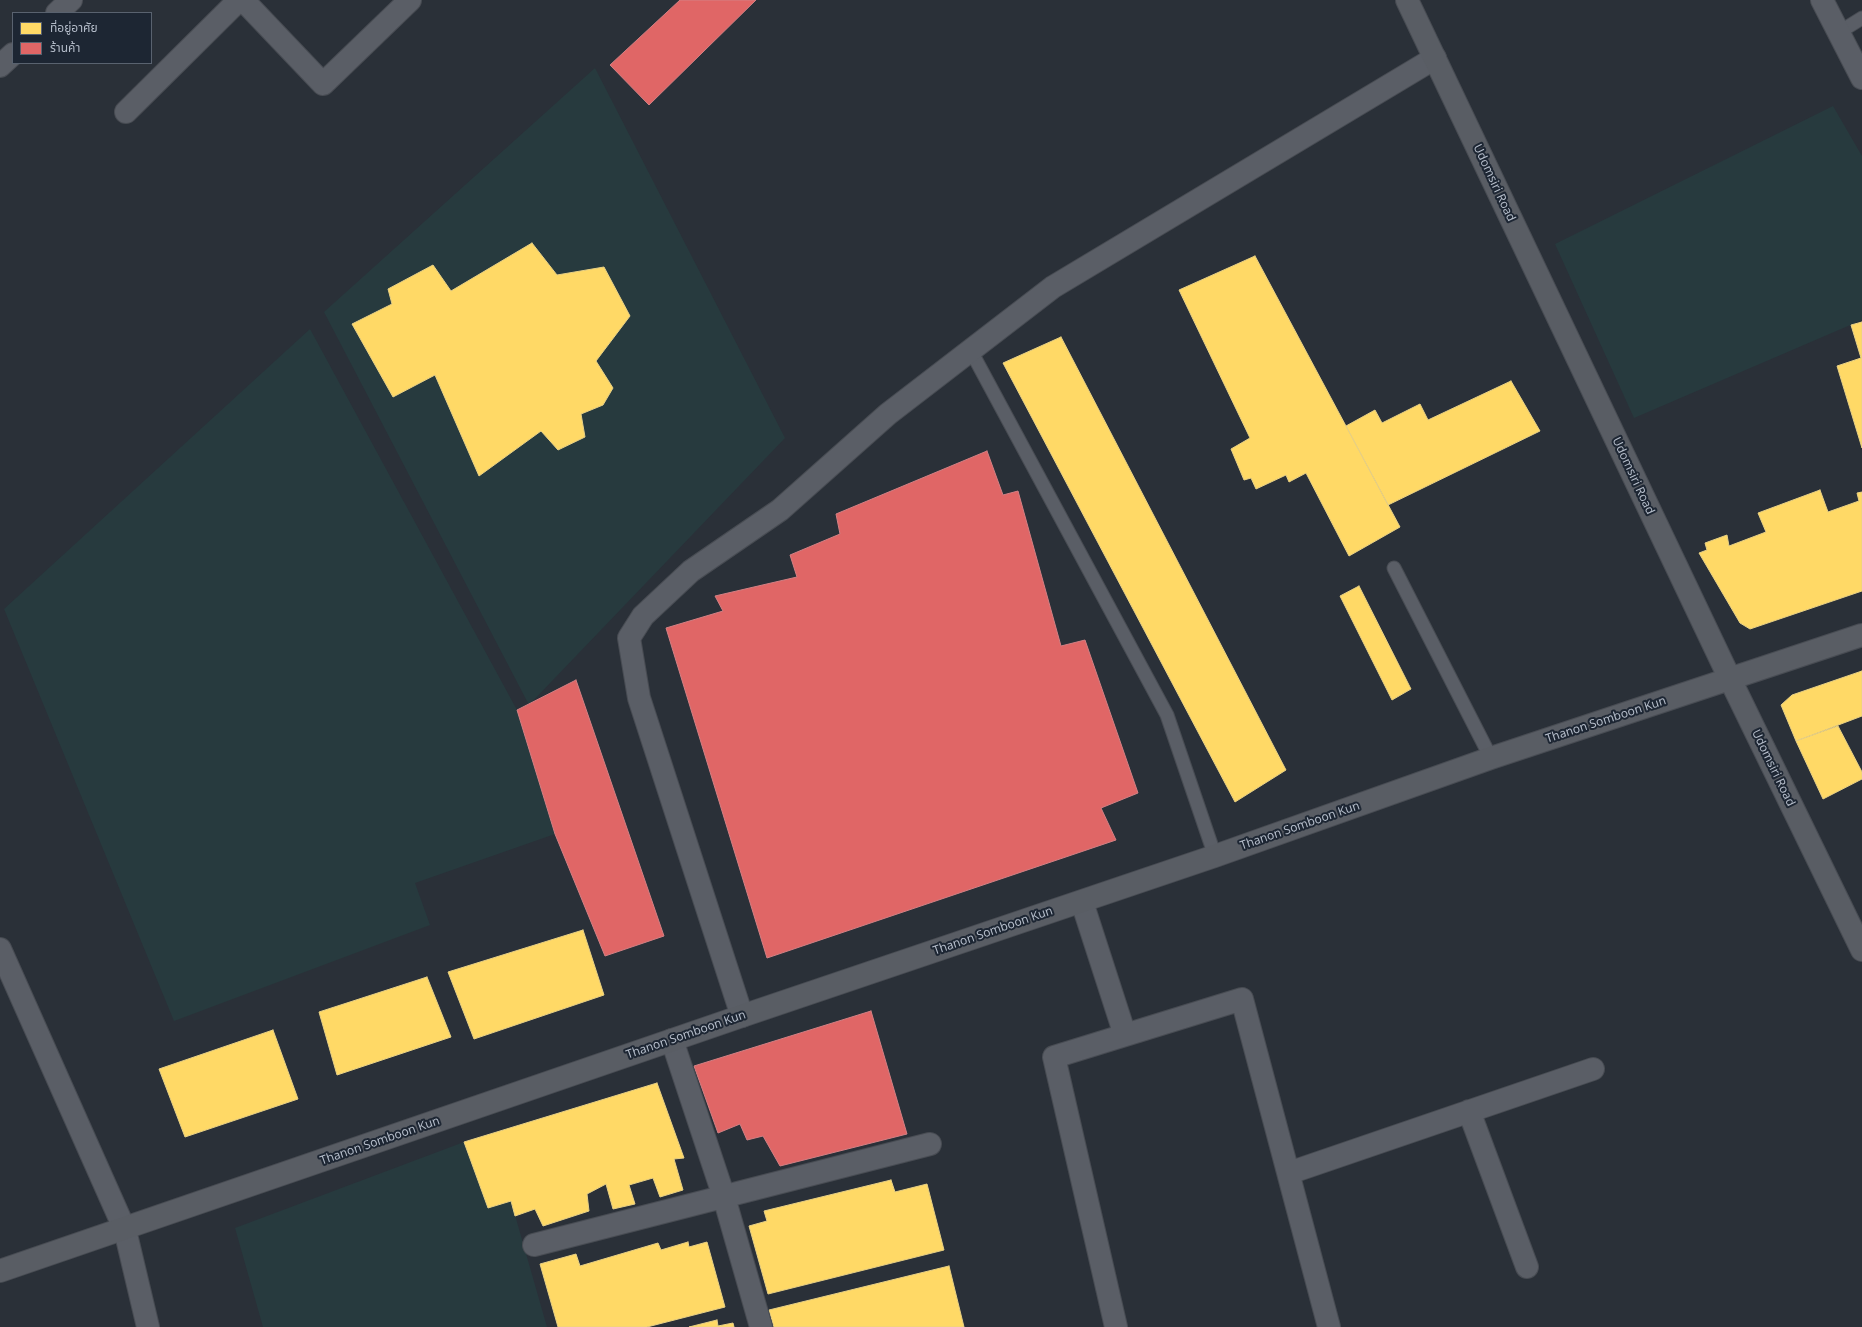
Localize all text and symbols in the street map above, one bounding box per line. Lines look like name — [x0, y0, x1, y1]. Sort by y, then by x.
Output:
legend — [12, 12, 152, 64]
text: ที่อยู่อาศัย — [50, 19, 98, 36]
text: ร้านค้า — [50, 39, 80, 56]
street label: Udomsiri Road — [1470, 142, 1518, 224]
street label: Udomsiri Road — [1609, 435, 1657, 517]
street label: Thanon Somboon Kun — [1544, 694, 1668, 746]
street label: Udomsiri Road — [1748, 727, 1798, 809]
street label: Thanon Somboon Kun — [1238, 799, 1362, 853]
street label: Thanon Somboon Kun — [931, 904, 1055, 958]
street label: Thanon Somboon Kun — [624, 1008, 748, 1062]
street label: Thanon Somboon Kun — [318, 1114, 442, 1168]

